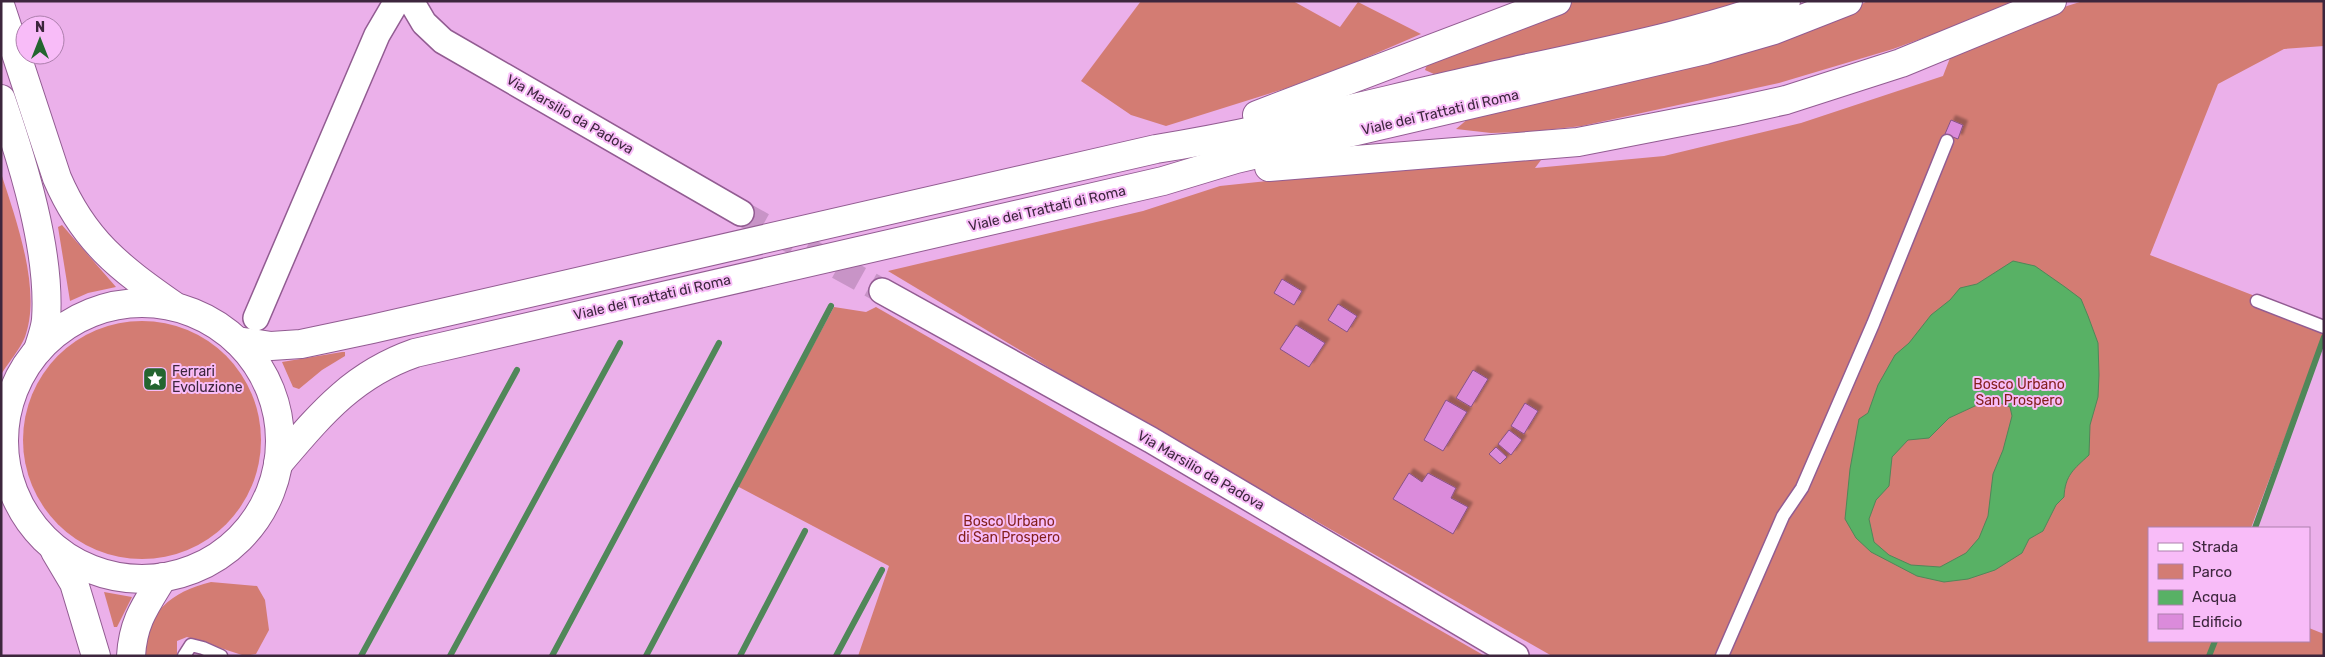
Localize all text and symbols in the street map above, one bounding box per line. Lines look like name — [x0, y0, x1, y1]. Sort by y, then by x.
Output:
north arrow — [15, 15, 65, 65]
text: N — [35, 19, 45, 36]
street label: Via Marsilio da Padova — [503, 71, 636, 158]
street label: Viale dei Trattati di Roma — [1360, 86, 1520, 139]
street label: Viale dei Trattati di Roma — [967, 182, 1127, 235]
street label: Viale dei Trattati di Roma — [572, 271, 732, 324]
place label: Ferrari Evoluzione — [172, 363, 243, 396]
place icon: Ferrari Evoluzione — [142, 366, 168, 392]
park label: Bosco Urbano San Prospero — [1973, 376, 2065, 409]
street label: Via Marsilio da Padova — [1134, 427, 1267, 514]
park label: Bosco Urbano di San Prospero — [958, 513, 1060, 546]
legend — [2148, 527, 2310, 642]
text: Strada — [2192, 538, 2238, 556]
text: Parco — [2192, 563, 2232, 581]
text: Acqua — [2192, 588, 2237, 606]
text: Edificio — [2192, 613, 2242, 631]

